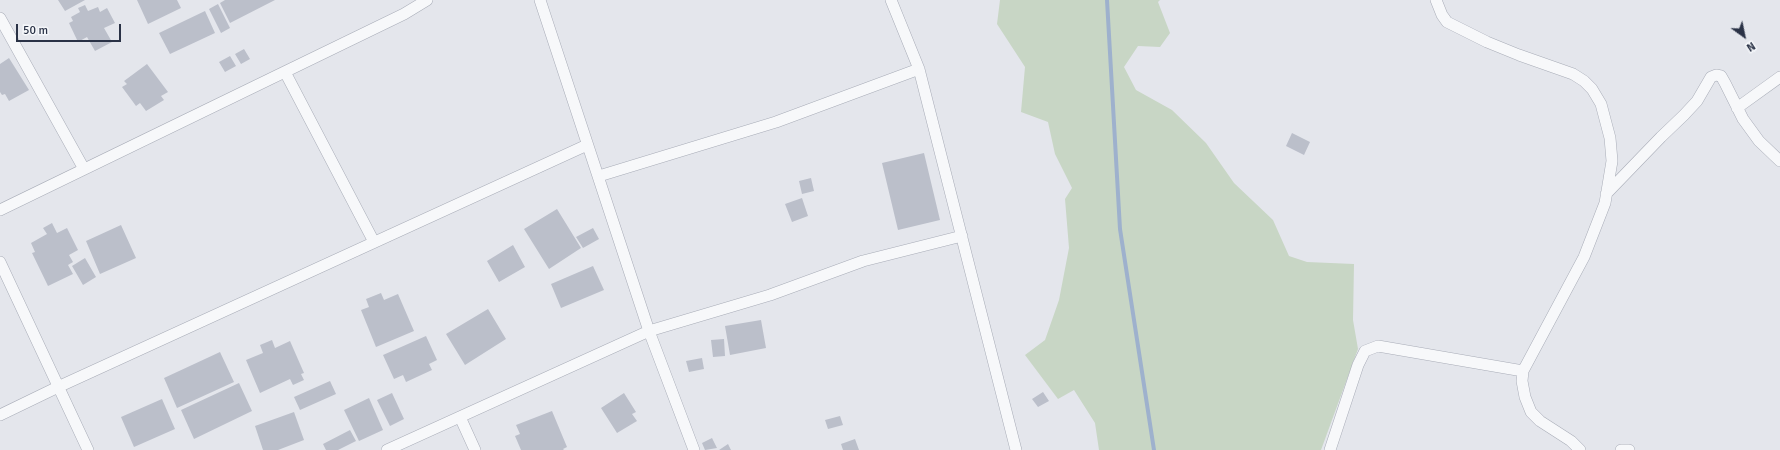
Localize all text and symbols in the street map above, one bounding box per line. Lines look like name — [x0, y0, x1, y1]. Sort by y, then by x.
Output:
scale bar — [18, 16, 123, 42]
north arrow — [1724, 16, 1764, 56]
text: 50 m — [23, 23, 48, 38]
text: N — [1744, 39, 1758, 54]

